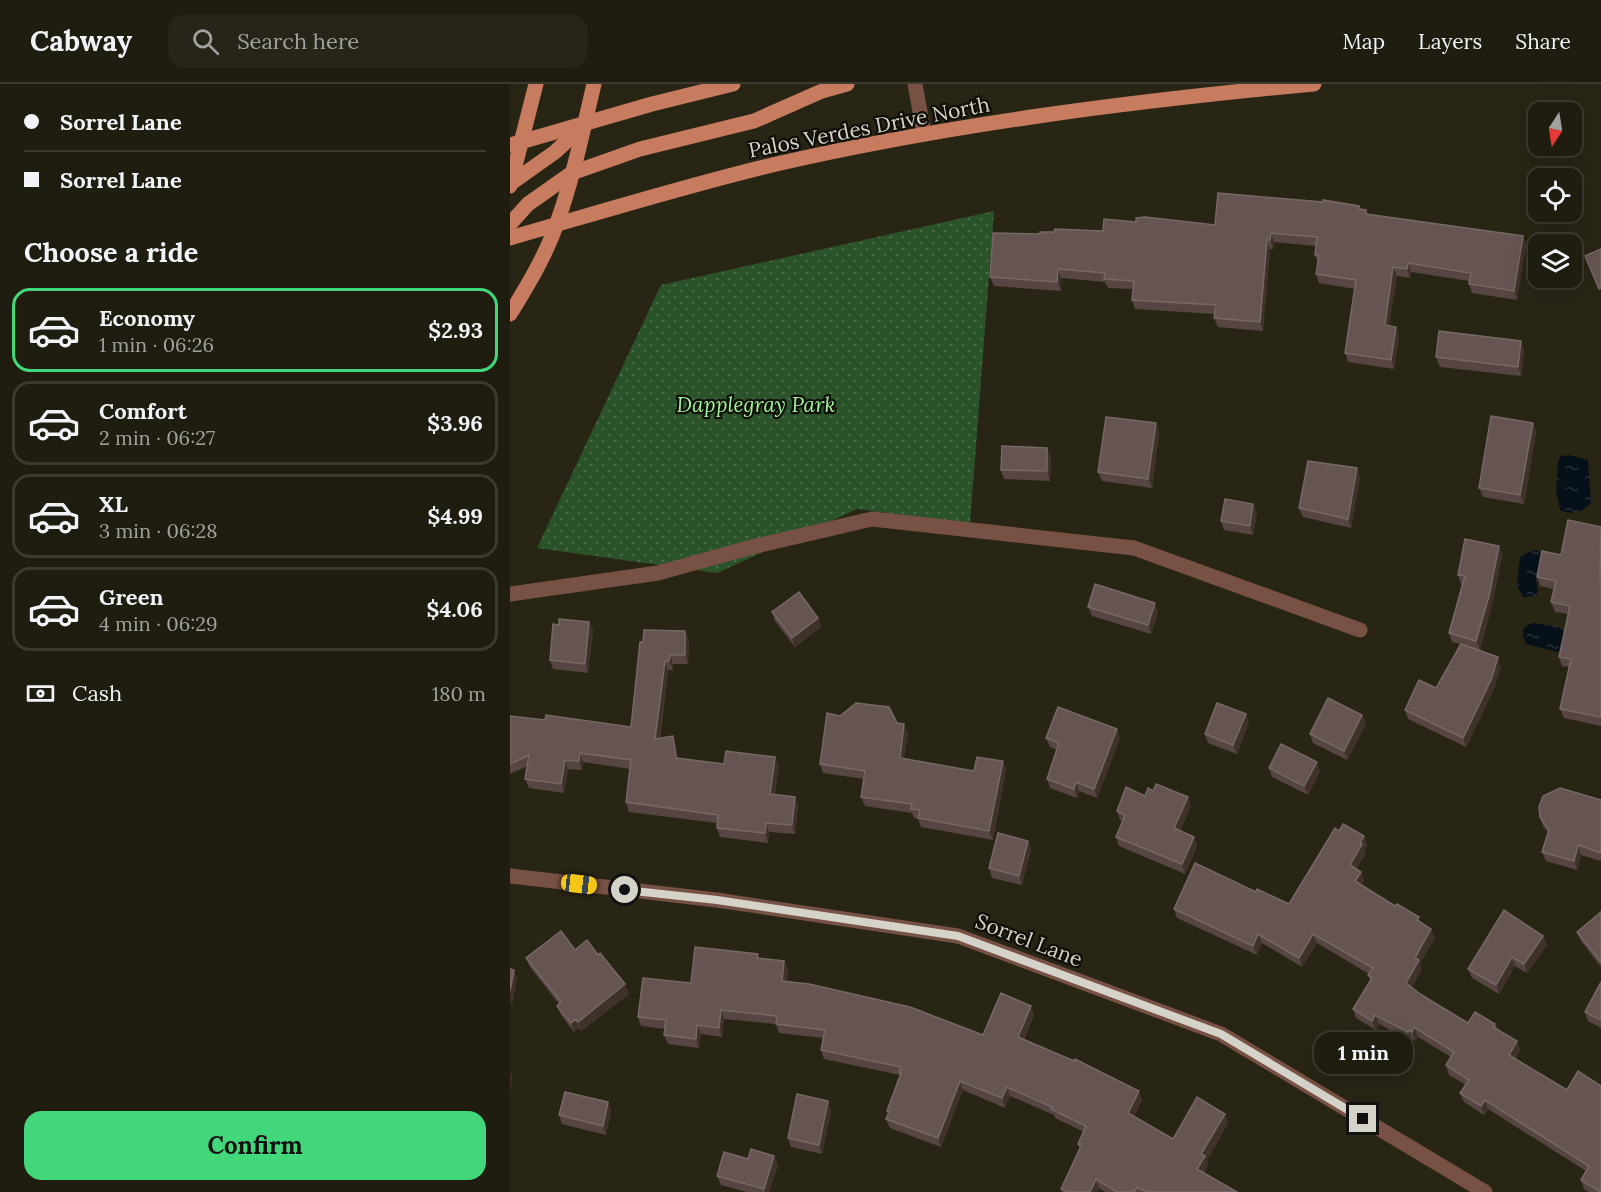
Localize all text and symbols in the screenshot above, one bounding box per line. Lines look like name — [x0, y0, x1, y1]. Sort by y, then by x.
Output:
search box — [168, 14, 588, 68]
text: Cabway — [30, 23, 132, 59]
icon: search — [189, 25, 222, 58]
text: Search here — [237, 27, 359, 55]
text: Map — [1342, 28, 1385, 55]
text: Layers — [1418, 28, 1482, 55]
text: Share — [1515, 28, 1571, 55]
street label: Palos Verdes Drive North — [746, 90, 992, 164]
north arrow — [1528, 102, 1582, 156]
map controls — [1528, 102, 1582, 288]
text: Sorrel Lane — [60, 108, 182, 136]
text: Sorrel Lane — [60, 166, 182, 194]
button: locate — [1528, 168, 1582, 222]
button: layers — [1528, 234, 1582, 288]
text: Choose a ride — [24, 235, 198, 269]
icon: car — [27, 303, 81, 357]
text: Economy — [99, 304, 195, 332]
text: $2.93 — [428, 316, 483, 344]
text: 1 min · 06:26 — [99, 332, 214, 357]
park label: Dapplegray Park — [677, 391, 836, 418]
icon: car — [27, 396, 81, 450]
text: Comfort — [99, 397, 187, 425]
text: $3.96 — [427, 409, 483, 437]
text: 2 min · 06:27 — [99, 425, 215, 450]
icon: car — [27, 489, 81, 543]
text: XL — [99, 490, 128, 518]
text: $4.99 — [428, 502, 483, 530]
text: 3 min · 06:28 — [99, 518, 218, 543]
icon: car — [27, 582, 81, 636]
text: Green — [99, 583, 164, 611]
text: $4.06 — [427, 595, 483, 623]
text: 4 min · 06:29 — [99, 611, 218, 636]
icon: cash — [24, 677, 57, 710]
text: Cash — [72, 679, 122, 707]
text: 180 m — [432, 681, 486, 706]
car — [560, 873, 598, 895]
route start — [611, 876, 638, 903]
street label: Sorrel Lane — [972, 907, 1086, 973]
callout: 1 min — [1314, 1032, 1412, 1074]
text: 1 min — [1338, 1040, 1389, 1065]
route end — [1349, 1105, 1376, 1132]
button: Confirm — [24, 1111, 486, 1180]

